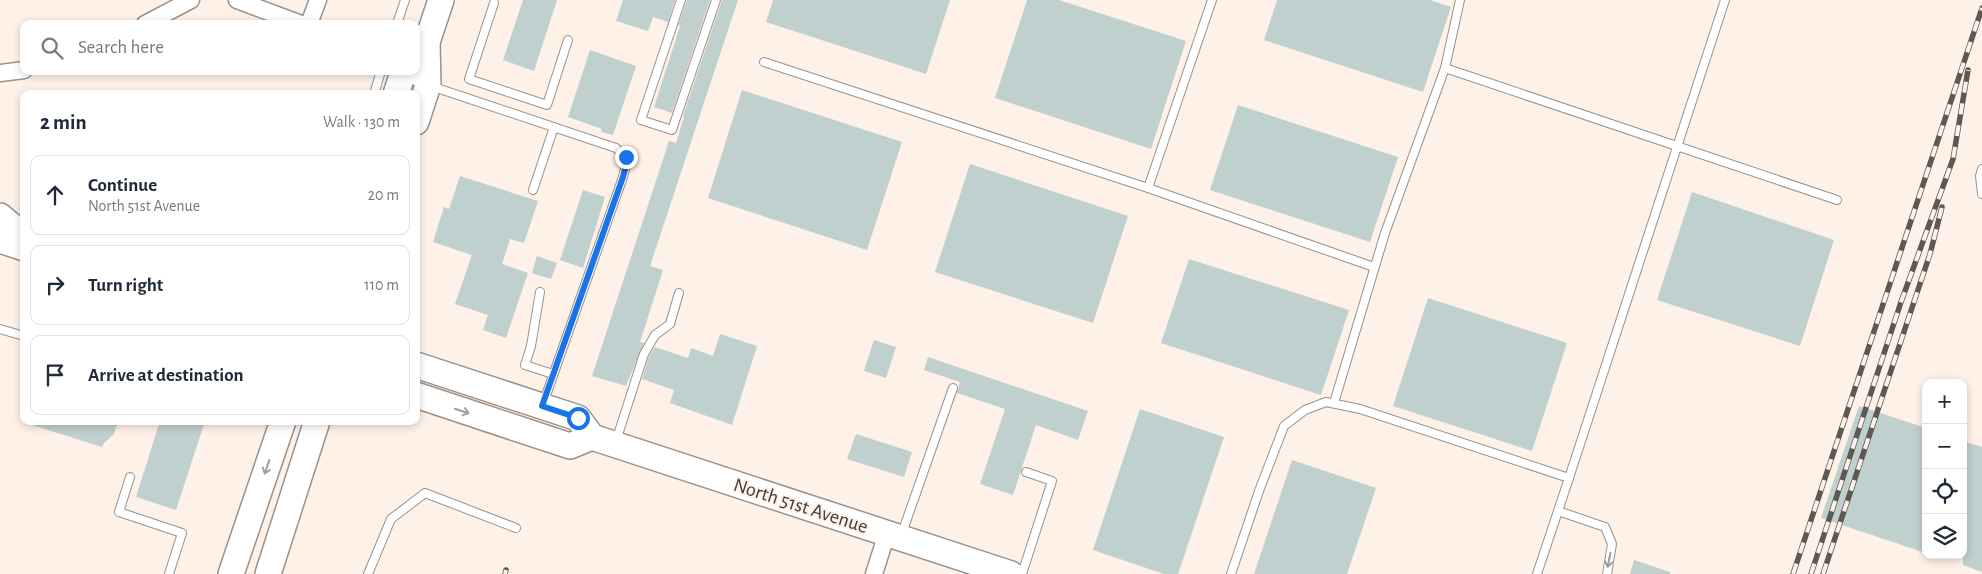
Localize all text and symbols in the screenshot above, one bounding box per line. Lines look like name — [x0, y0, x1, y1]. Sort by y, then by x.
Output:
search box — [20, 20, 420, 75]
icon: search — [38, 34, 66, 62]
text: Search here — [78, 38, 164, 57]
text: 2 min — [40, 112, 87, 133]
text: Walk · 130 m — [323, 114, 400, 130]
route end — [615, 146, 638, 169]
text: Continue — [88, 176, 157, 195]
icon: ahead — [41, 181, 69, 209]
text: 20 m — [368, 187, 399, 203]
text: North 51st Avenue — [88, 198, 200, 214]
icon: right — [41, 271, 69, 299]
text: Turn right — [88, 276, 163, 295]
text: 110 m — [364, 277, 399, 293]
icon: arrive — [41, 361, 69, 389]
text: Arrive at destination — [88, 366, 244, 385]
map controls — [1922, 379, 1967, 559]
button: + — [1922, 379, 1967, 424]
one-way arrow — [454, 407, 470, 416]
route start — [567, 407, 590, 430]
button: − — [1922, 424, 1967, 469]
one-way arrow — [262, 459, 271, 475]
button: locate — [1922, 469, 1967, 514]
street label: North 51st Avenue — [731, 475, 870, 537]
button: layers — [1922, 514, 1967, 559]
one-way arrow — [1604, 551, 1614, 567]

